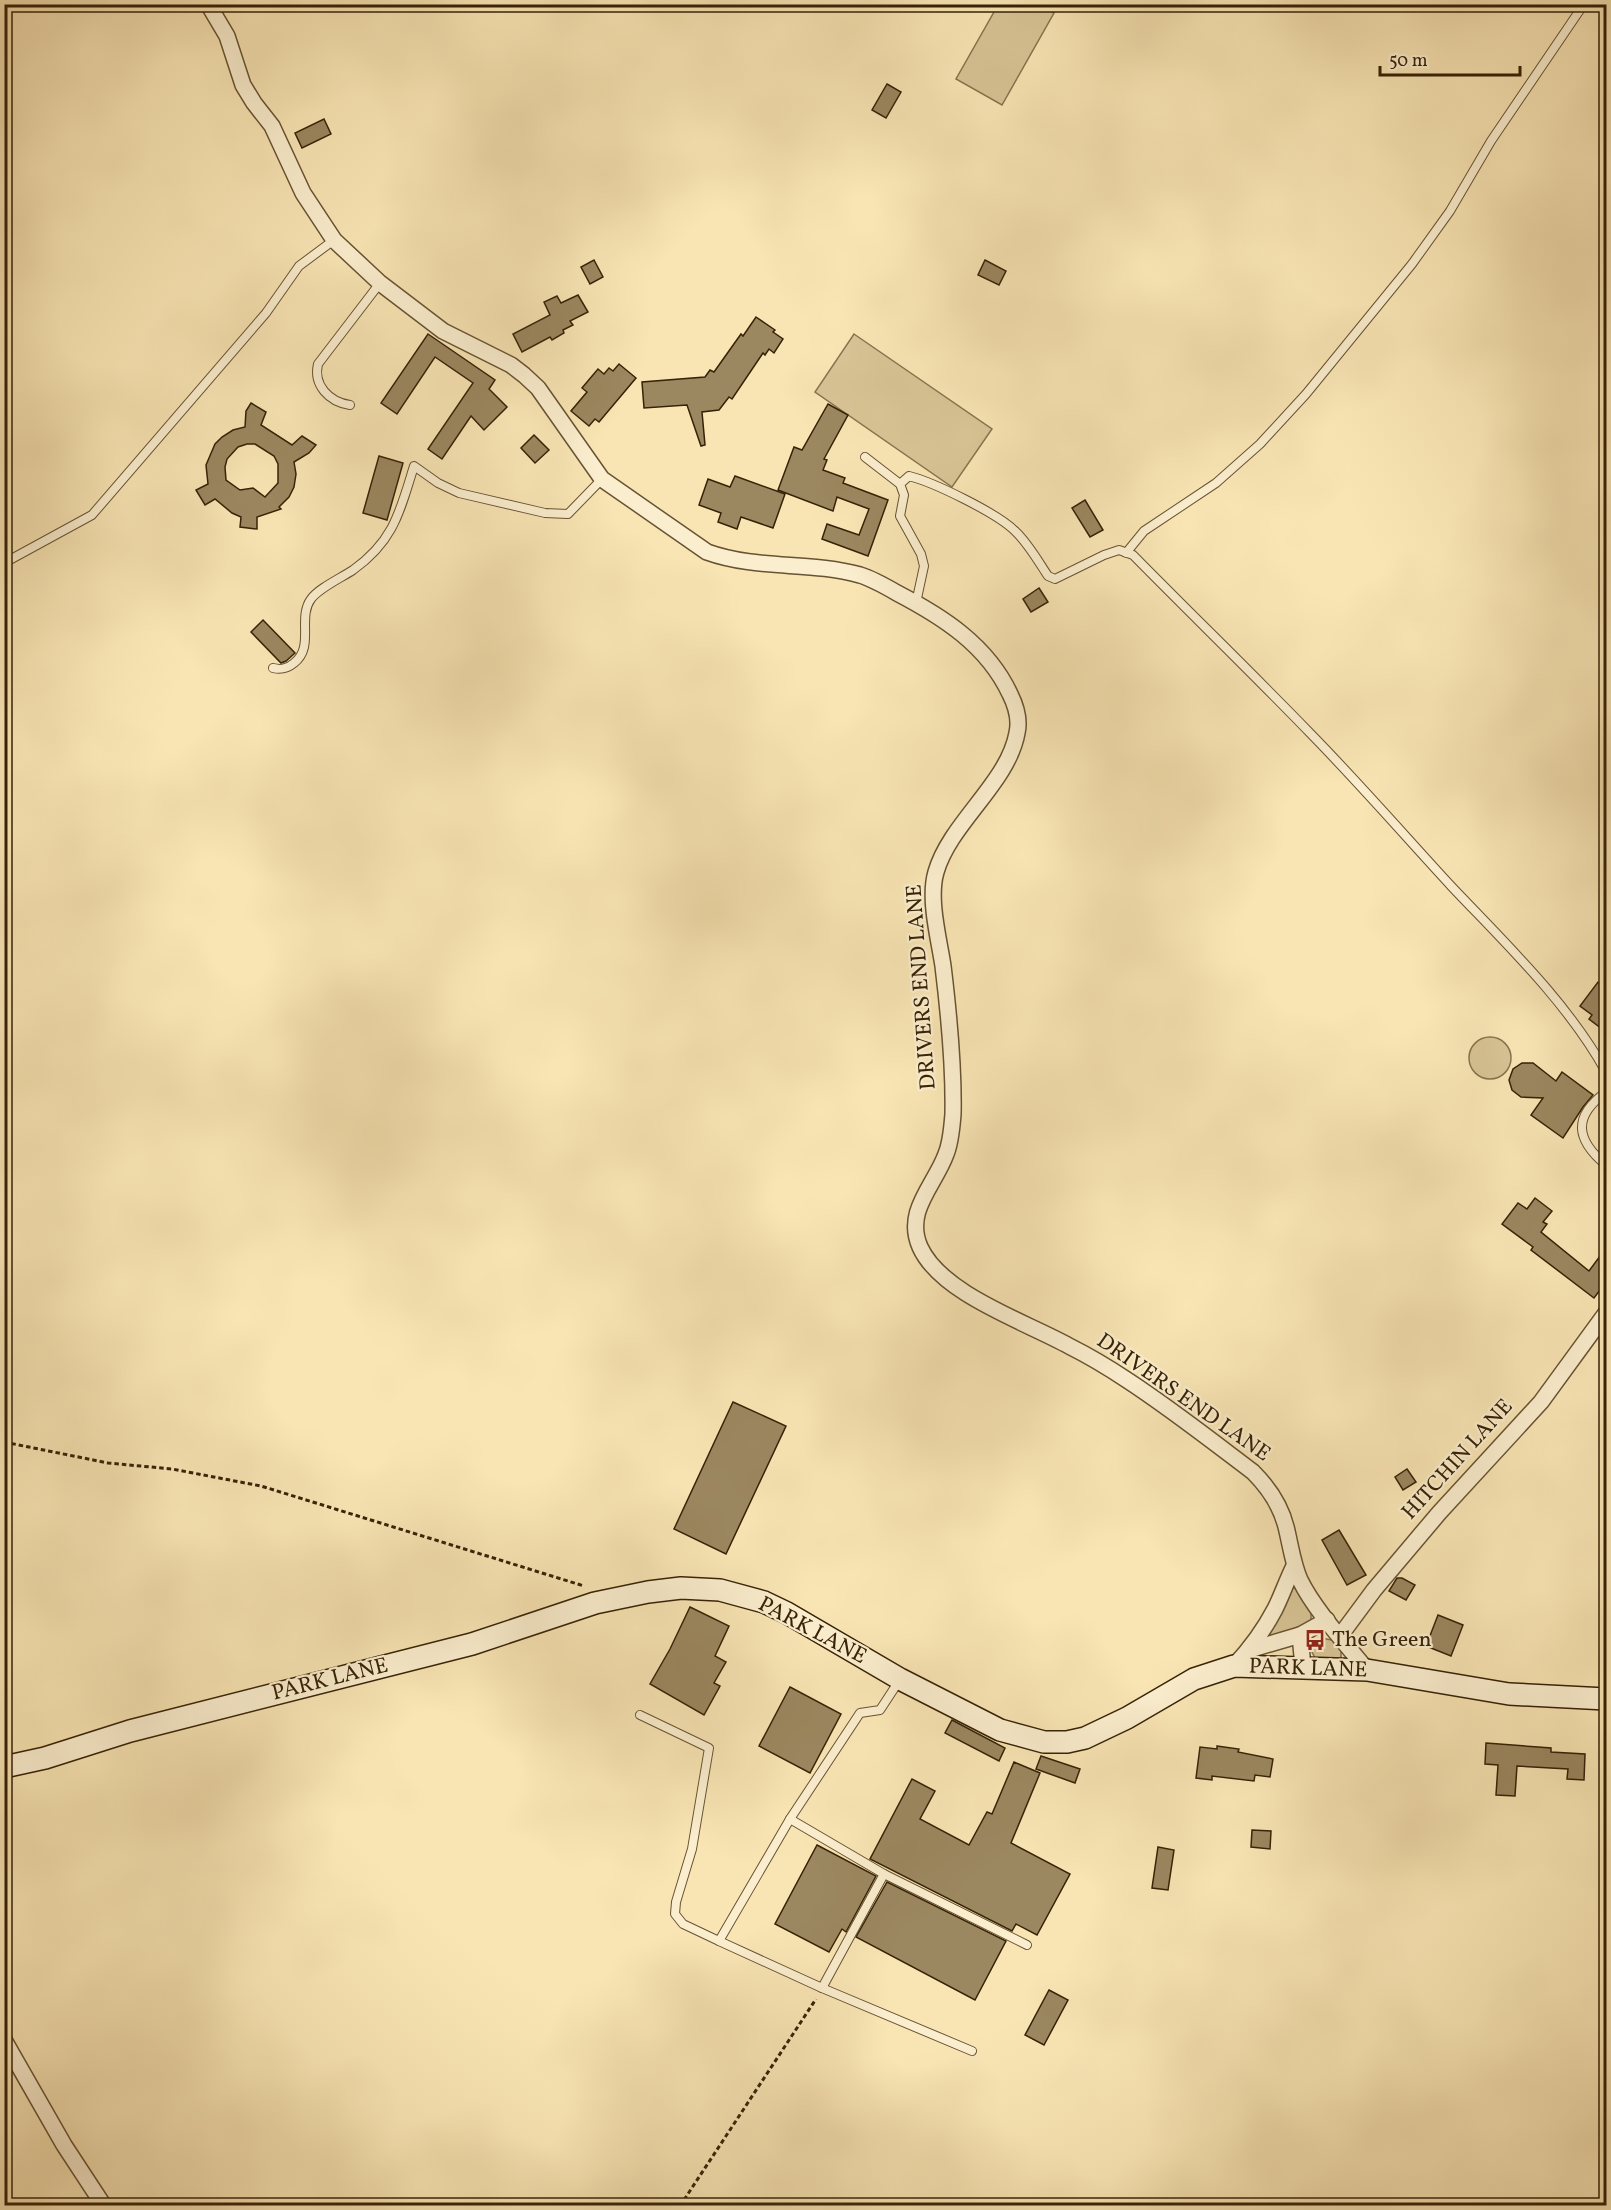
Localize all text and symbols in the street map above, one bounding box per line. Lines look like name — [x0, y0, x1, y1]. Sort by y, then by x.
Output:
scale bar — [1380, 39, 1520, 77]
text: 50 m — [1389, 49, 1428, 74]
street label: DRIVERS END LANE — [899, 883, 945, 1091]
street label: DRIVERS END LANE — [1090, 1326, 1276, 1470]
street label: HITCHIN LANE — [1395, 1393, 1521, 1527]
street label: PARK LANE — [752, 1589, 872, 1673]
place label: The Green — [1332, 1625, 1432, 1656]
bus stop icon: The Green — [1303, 1628, 1327, 1652]
street label: PARK LANE — [269, 1651, 391, 1709]
street label: PARK LANE — [1248, 1651, 1368, 1687]

